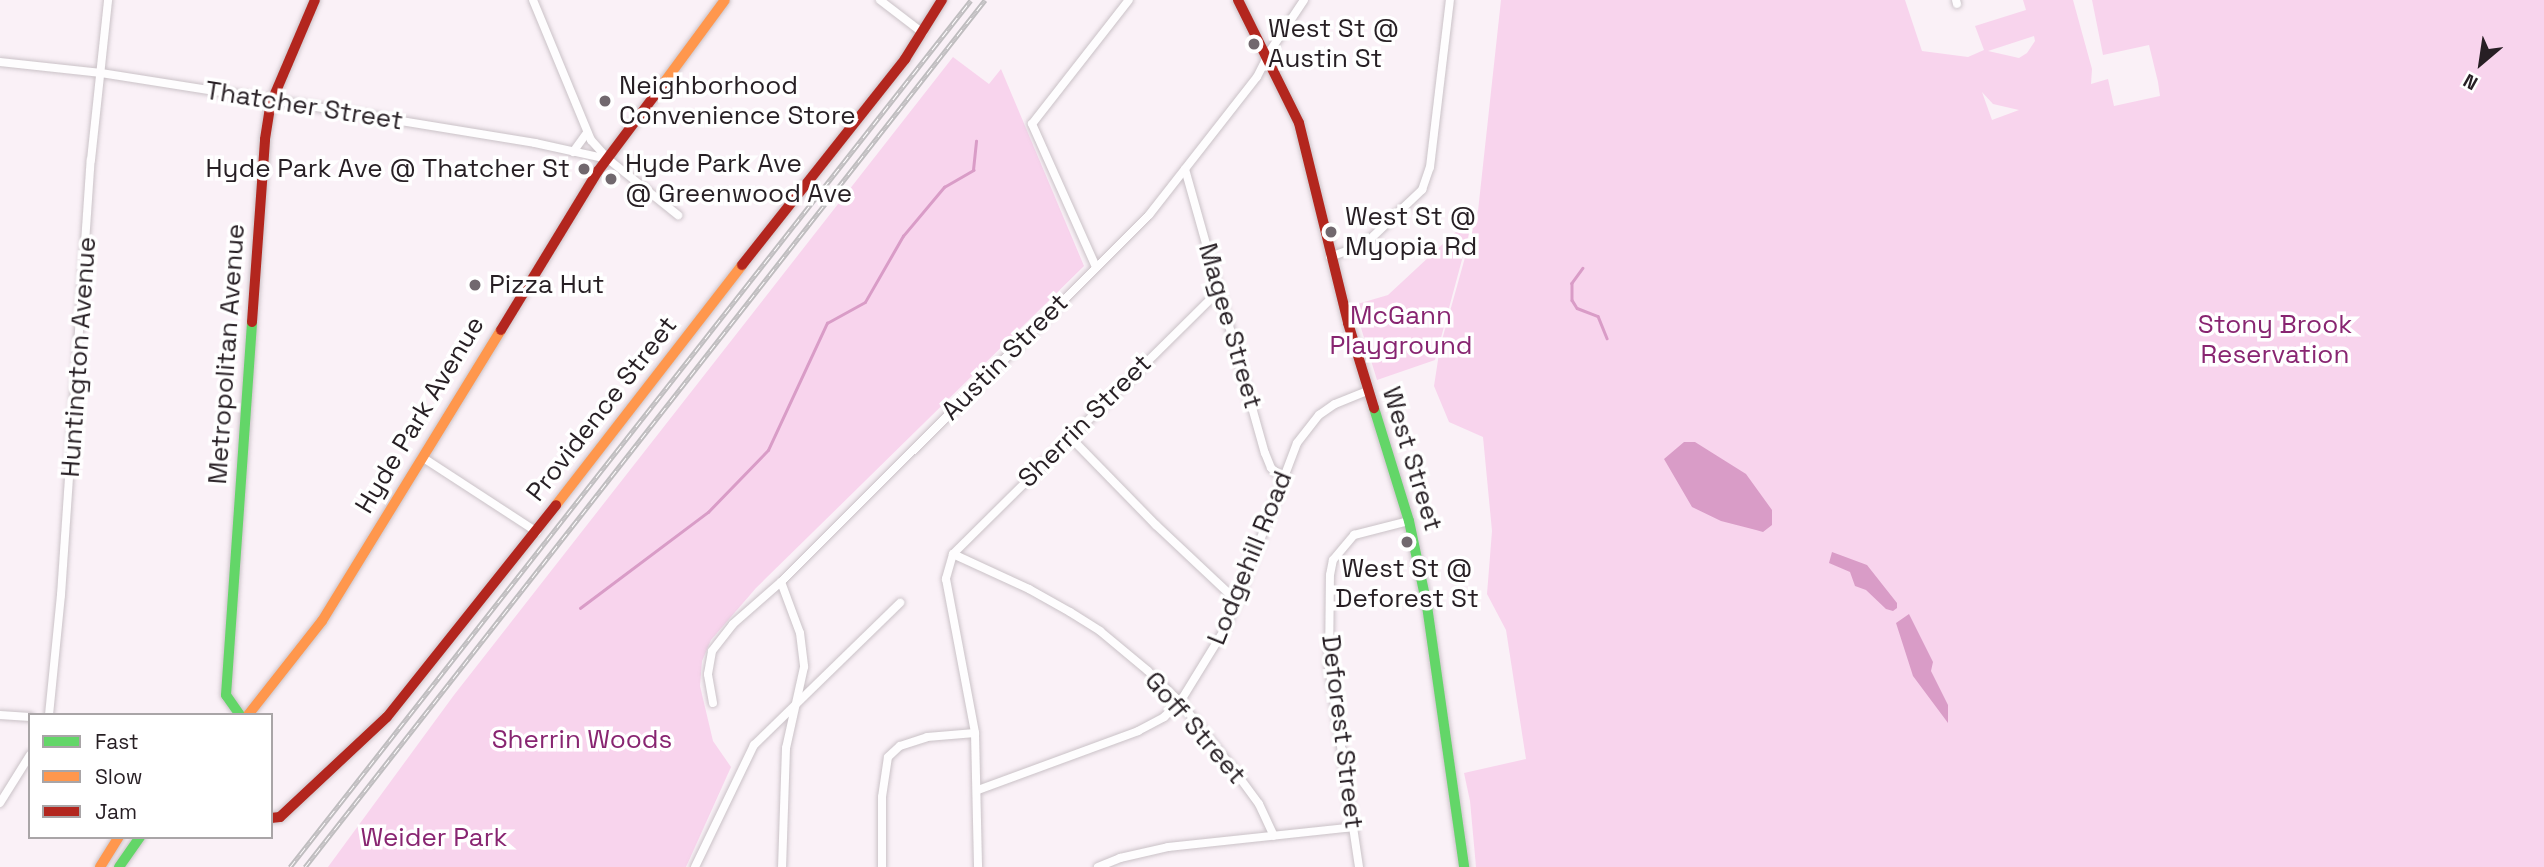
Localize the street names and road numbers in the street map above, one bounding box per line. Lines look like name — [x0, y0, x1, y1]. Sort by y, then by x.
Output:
street label: Thatcher Street — [203, 75, 405, 137]
street label: Metropolitan Avenue — [202, 222, 252, 486]
street label: Huntington Avenue — [55, 235, 103, 479]
street label: Magee Street — [1191, 240, 1269, 412]
street label: Austin Street — [935, 287, 1075, 427]
street label: Providence Street — [520, 310, 684, 508]
street label: Hyde Park Avenue — [349, 311, 491, 519]
street label: Sherrin Street — [1012, 348, 1158, 494]
street label: West Street — [1375, 383, 1449, 535]
street label: Lodgehill Road — [1201, 467, 1299, 649]
street label: Deforest Street — [1315, 633, 1369, 831]
street label: Goff Street — [1138, 665, 1252, 791]

